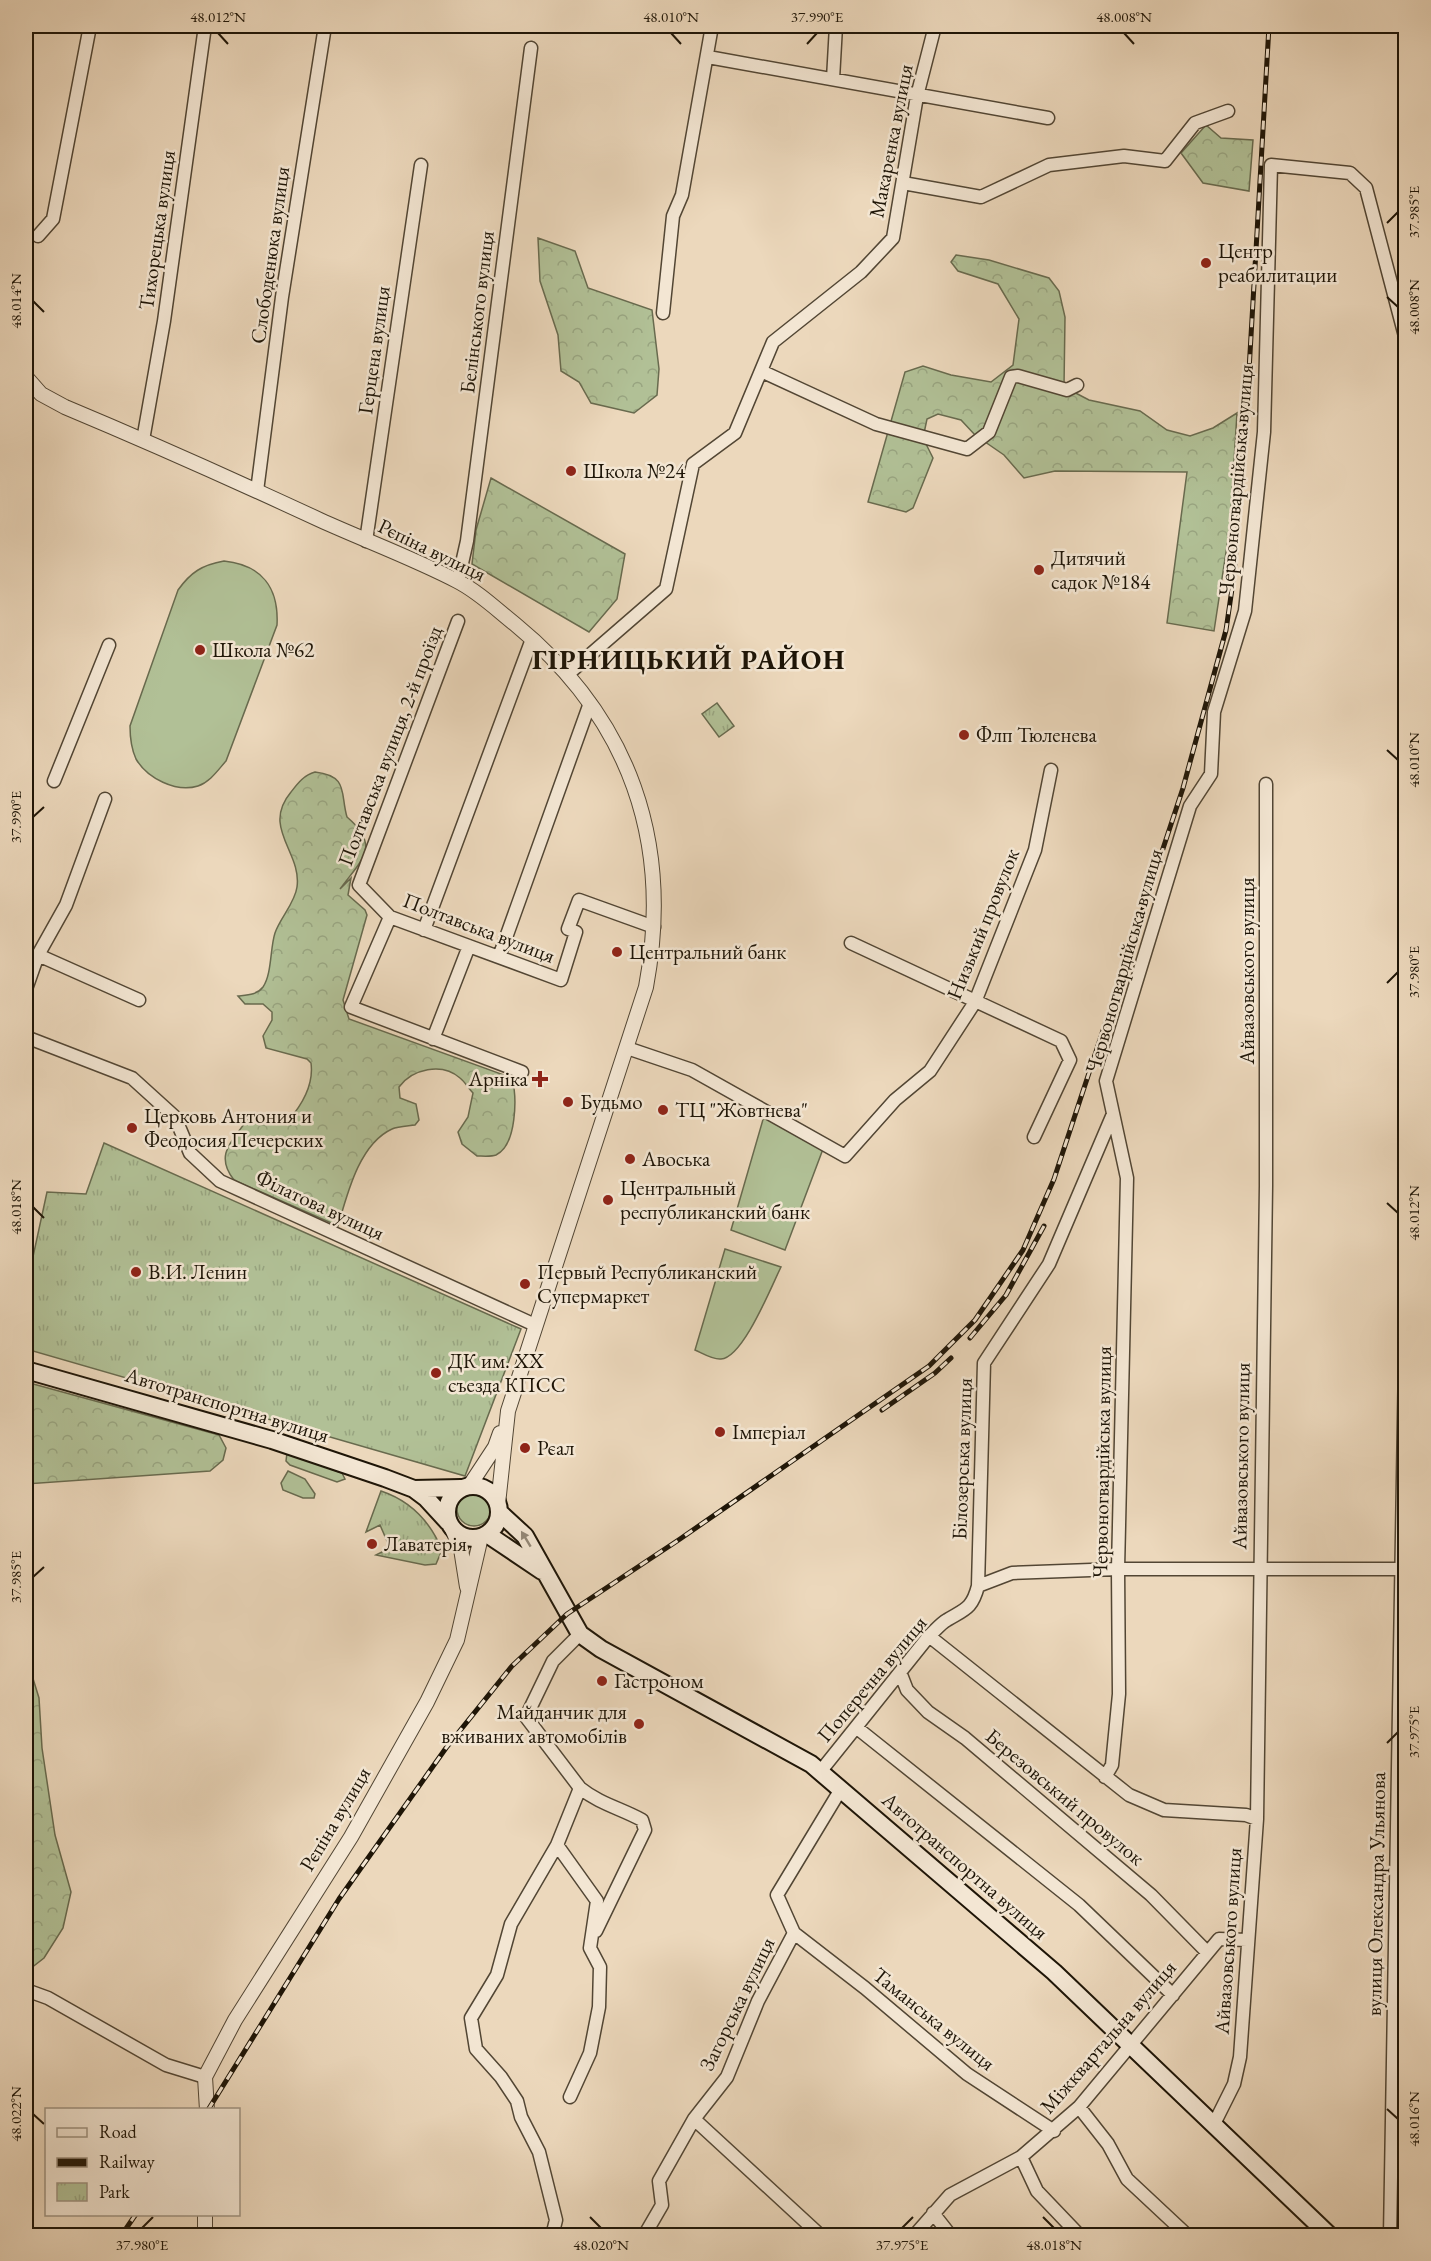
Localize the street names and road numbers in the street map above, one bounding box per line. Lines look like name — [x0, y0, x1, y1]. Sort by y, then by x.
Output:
street label: Макаренка вулиця — [862, 62, 919, 220]
street label: Тихорецька вулиця — [132, 148, 181, 312]
street label: Слободенюка вулиця — [244, 165, 295, 345]
street label: Белінського вулиця — [453, 229, 500, 395]
street label: Герцена вулиця — [351, 284, 396, 416]
street label: Червоногвардійська вулиця — [1212, 363, 1259, 597]
street label: Рєпіна вулиця — [374, 512, 491, 587]
street label: Полтавська вулиця, 2-й проїзд — [331, 622, 448, 870]
street label: Низький провулок — [940, 844, 1025, 1003]
street label: Червоногвардійська вулиця — [1079, 846, 1168, 1076]
street label: Айвазовського вулиця — [1233, 877, 1260, 1066]
street label: Полтавська вулиця — [399, 886, 559, 969]
street label: Філатова вулиця — [252, 1163, 389, 1246]
street label: Червоногвардійська вулиця — [1086, 1346, 1117, 1578]
street label: Автотранспортна вулиця — [121, 1360, 332, 1448]
street label: Айвазовського вулиця — [1225, 1362, 1256, 1551]
street label: Білозерська вулиця — [945, 1378, 978, 1540]
street label: Поперечна вулиця — [811, 1610, 932, 1748]
street label: Березовський провулок — [980, 1722, 1150, 1871]
street label: Рєпіна вулиця — [293, 1762, 376, 1876]
street label: вулиця Олександра Ульянова — [1360, 1771, 1391, 2016]
street label: Автотранспортна вулиця — [876, 1785, 1054, 1945]
street label: Айвазовського вулиця — [1207, 1847, 1247, 2036]
street label: Загорська вулиця — [693, 1933, 781, 2075]
street label: Міжквартальна вулиця — [1034, 1954, 1182, 2119]
street label: Таманська вулиця — [868, 1961, 1001, 2076]

